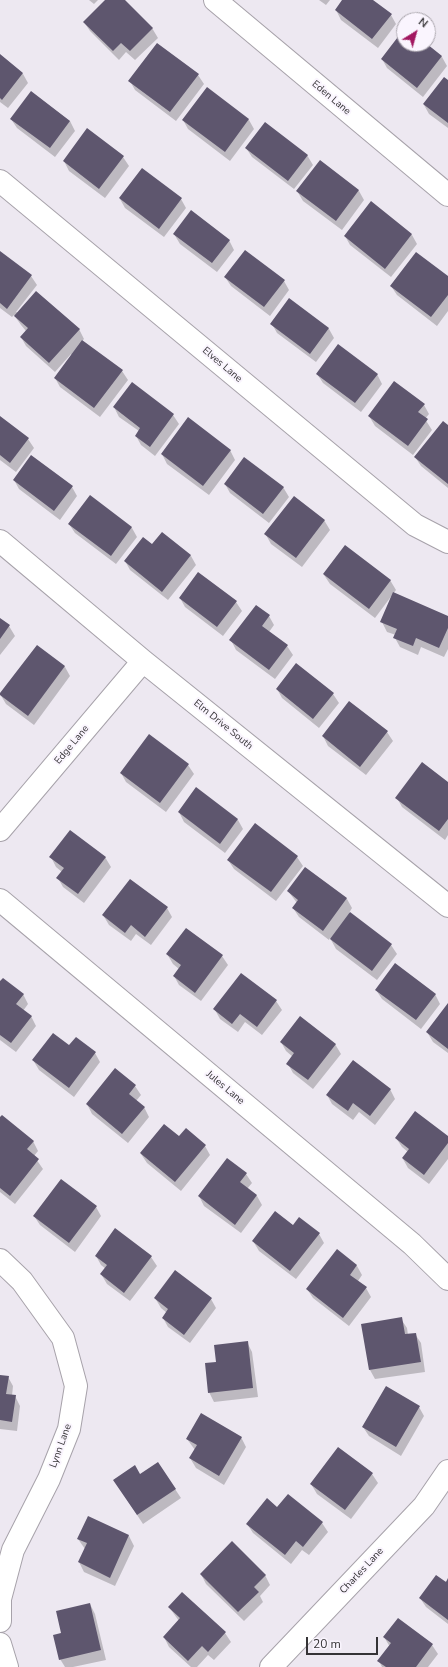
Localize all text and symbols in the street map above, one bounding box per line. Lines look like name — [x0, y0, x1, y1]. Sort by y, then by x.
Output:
north arrow — [396, 12, 436, 52]
text: N — [415, 14, 431, 31]
street label: Eden Lane — [309, 78, 353, 118]
street label: Elves Lane — [200, 345, 244, 385]
street label: Elm Drive South — [191, 697, 255, 753]
street label: Edge Lane — [52, 723, 92, 767]
street label: Jules Lane — [203, 1069, 247, 1107]
street label: Lynn Lane — [48, 1422, 74, 1470]
street label: Charles Lane — [338, 1545, 386, 1597]
scale bar — [308, 1629, 380, 1655]
text: 20 m — [313, 1636, 341, 1652]

